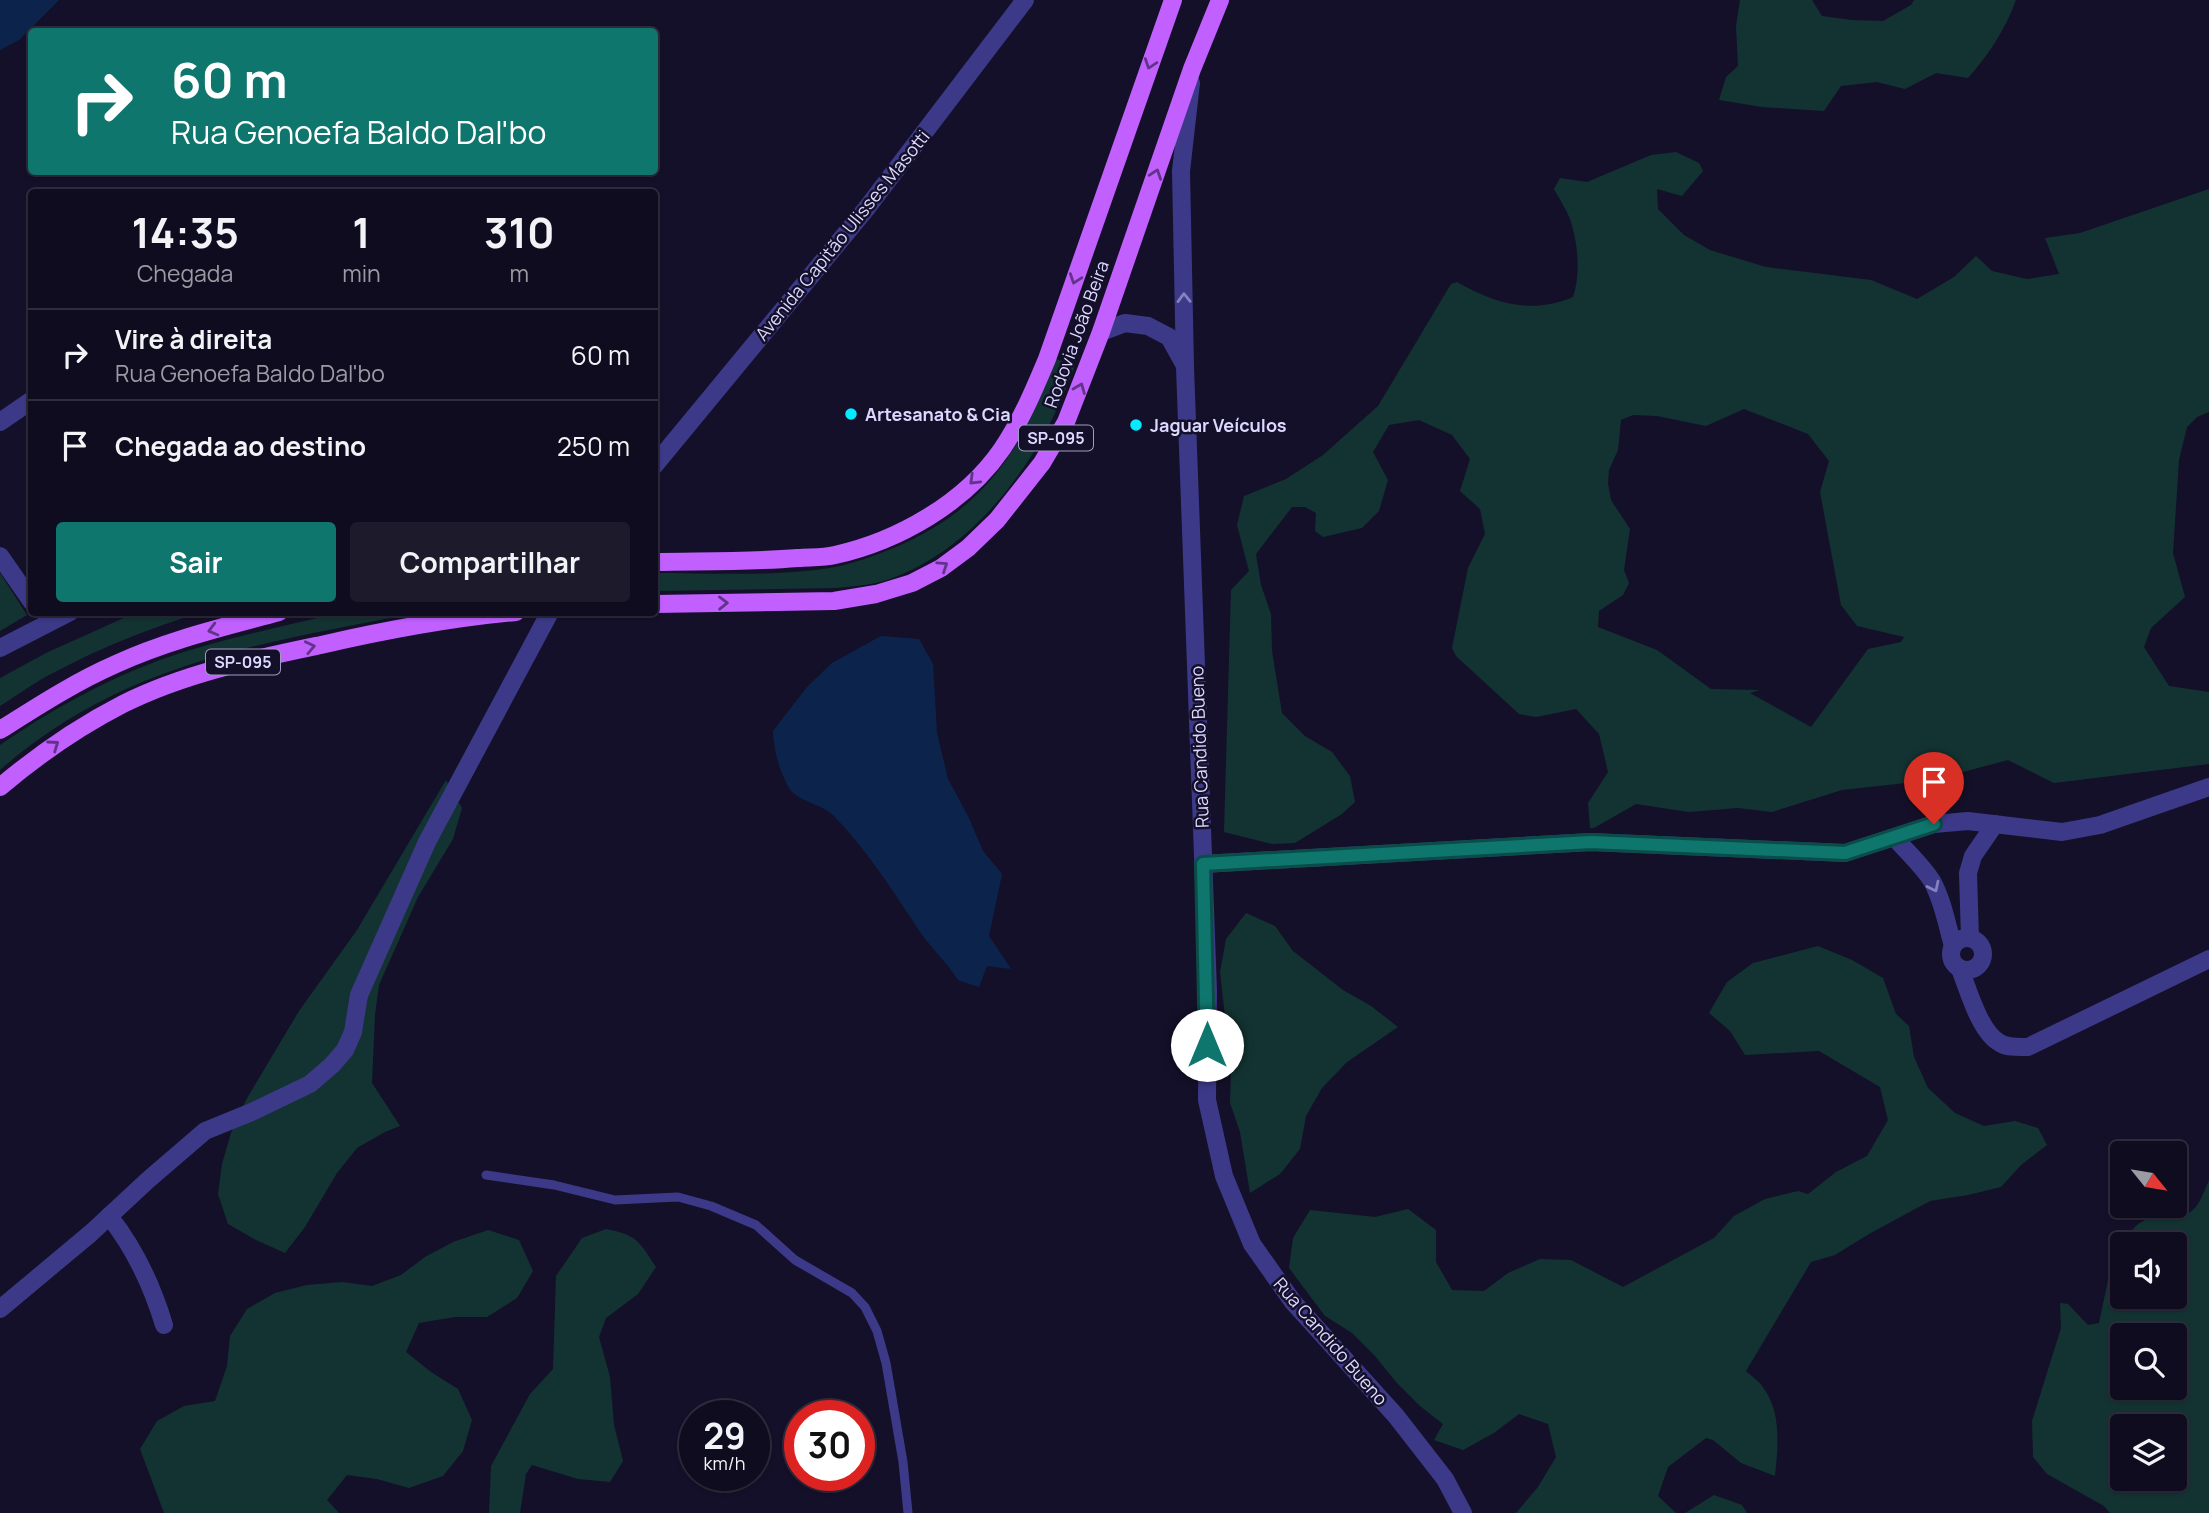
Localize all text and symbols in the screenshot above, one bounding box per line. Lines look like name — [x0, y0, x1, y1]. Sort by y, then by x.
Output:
text: 60 m — [171, 46, 288, 113]
icon: right — [56, 56, 147, 147]
one-way arrow — [1144, 58, 1158, 70]
text: Rua Genoefa Baldo Dal'bo — [171, 110, 546, 154]
street label: Avenida Capitão Ulisses Masotti — [749, 125, 935, 345]
one-way arrow — [1148, 168, 1162, 180]
text: 14:35 — [131, 203, 239, 261]
text: 1 — [352, 203, 371, 261]
text: 310 — [484, 203, 555, 261]
text: Chegada — [137, 257, 233, 289]
text: min — [342, 257, 381, 289]
text: m — [510, 257, 529, 289]
street label: Rodovia João Beira — [1038, 257, 1114, 411]
one-way arrow — [1069, 273, 1083, 285]
one-way arrow — [1176, 293, 1191, 304]
text: Vire à direita — [115, 321, 272, 357]
icon: right — [56, 336, 94, 374]
text: 60 m — [571, 337, 630, 373]
text: Rua Genoefa Baldo Dal'bo — [115, 357, 385, 389]
one-way arrow — [1071, 383, 1085, 395]
place label: Artesanato & Cia — [865, 402, 1011, 426]
marker: Artesanato & Cia — [843, 406, 859, 422]
place label: Jaguar Veículos — [1150, 413, 1287, 437]
marker: Jaguar Veículos — [1128, 417, 1144, 433]
road number: SP-095 — [1019, 426, 1093, 450]
icon: arrive — [56, 427, 94, 465]
text: Chegada ao destino — [115, 428, 366, 464]
text: 250 m — [557, 428, 630, 464]
one-way arrow — [969, 472, 982, 484]
button: Sair — [56, 522, 336, 602]
button: Compartilhar — [350, 522, 630, 602]
one-way arrow — [935, 561, 948, 574]
one-way arrow — [718, 595, 728, 611]
one-way arrow — [207, 621, 219, 636]
one-way arrow — [304, 641, 316, 656]
road number: SP-095 — [206, 650, 280, 674]
street label: Rua Candido Bueno — [1184, 666, 1214, 828]
one-way arrow — [46, 740, 59, 753]
pin — [1904, 752, 1964, 824]
icon: arrive — [1915, 763, 1953, 801]
one-way arrow — [1925, 880, 1939, 892]
position arrow — [1170, 1008, 1244, 1082]
north arrow — [2110, 1141, 2188, 1218]
map controls — [2110, 1141, 2187, 1491]
button: sound — [2110, 1232, 2187, 1309]
street label: Rua Candido Bueno — [1269, 1272, 1393, 1410]
button: search — [2110, 1323, 2187, 1400]
speed limit sign: 30 — [784, 1400, 875, 1491]
text: 29 — [703, 1412, 746, 1460]
button: layers — [2110, 1414, 2187, 1491]
text: km/h — [704, 1451, 745, 1475]

